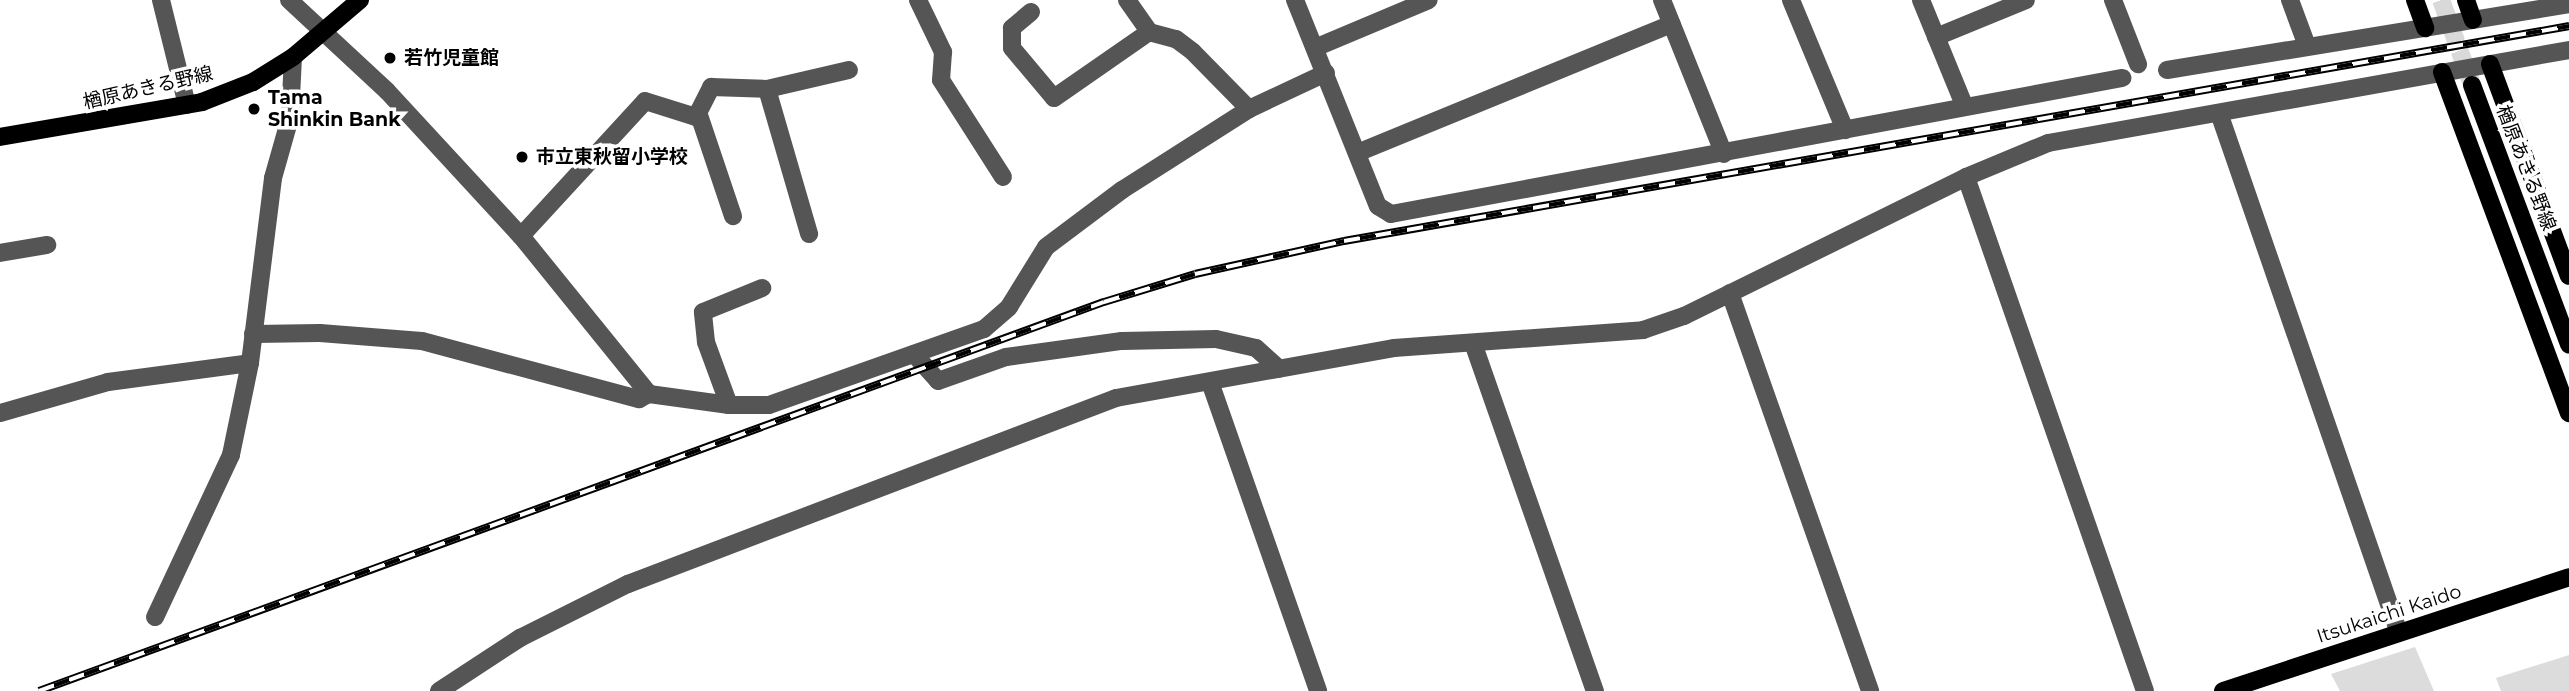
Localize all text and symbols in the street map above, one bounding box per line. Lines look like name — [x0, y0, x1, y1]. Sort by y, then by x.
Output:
place label: 若竹児童館 — [404, 47, 499, 69]
marker: 若竹児童館 — [382, 50, 398, 66]
street label: 楢原あきる野線 — [81, 62, 215, 114]
place label: Tama Shinkin Bank — [268, 87, 401, 131]
marker: Tama Shinkin Bank — [246, 101, 262, 117]
street label: 楢原あきる野線 — [2492, 102, 2560, 234]
place label: 市立東秋留小学校 — [536, 146, 688, 168]
marker: 市立東秋留小学校 — [514, 149, 530, 165]
street label: Itsukaichi Kaido — [2314, 580, 2464, 648]

